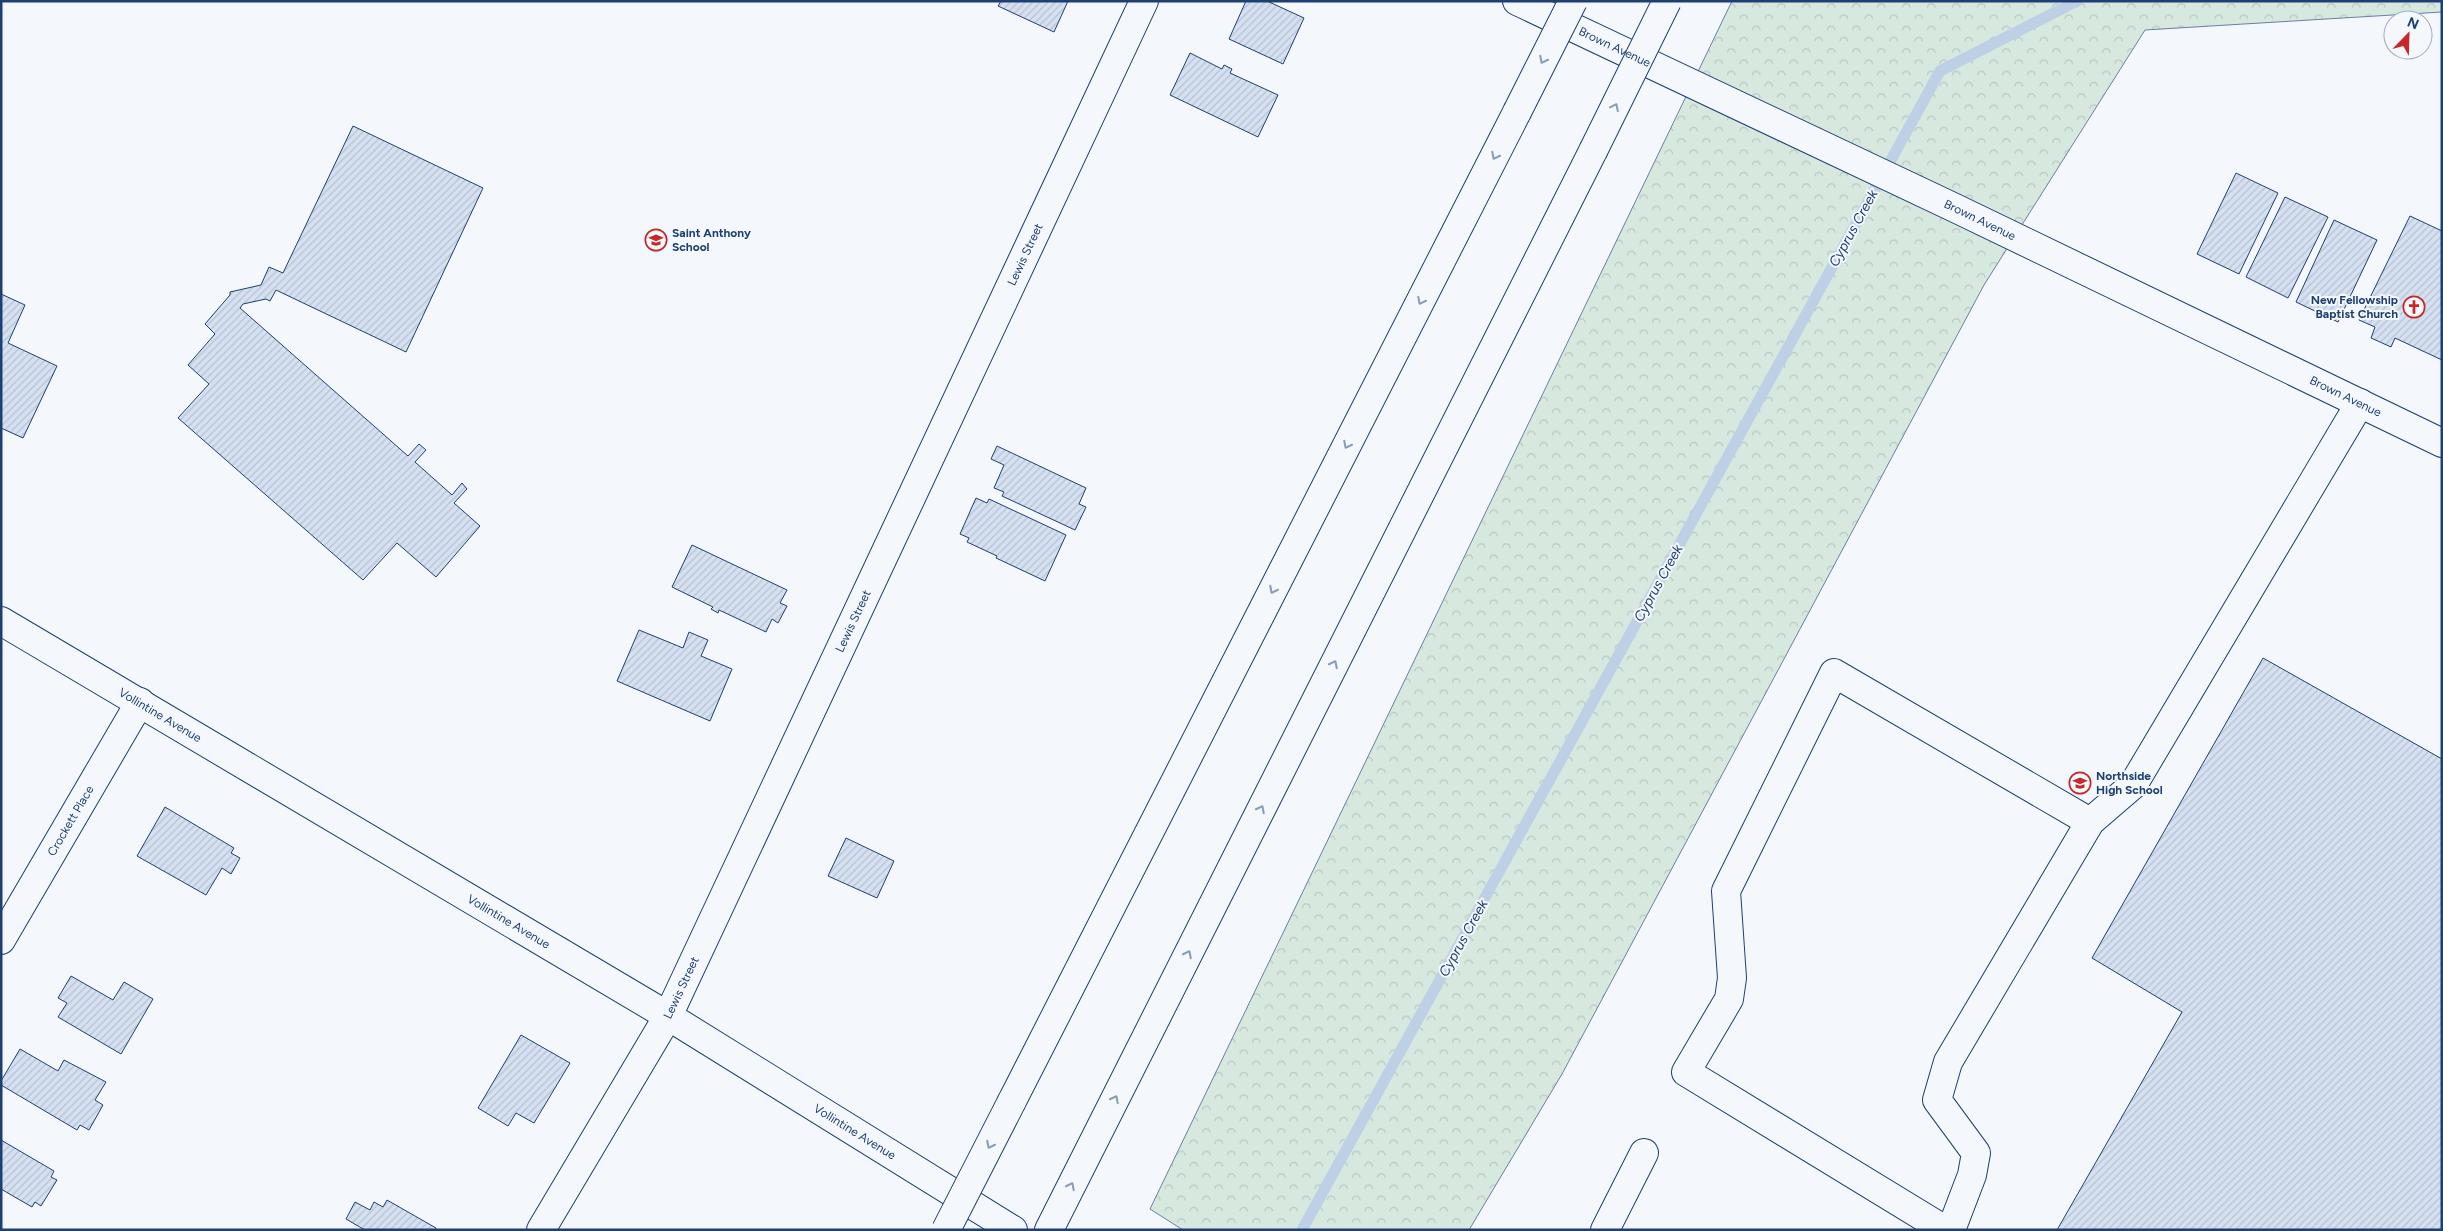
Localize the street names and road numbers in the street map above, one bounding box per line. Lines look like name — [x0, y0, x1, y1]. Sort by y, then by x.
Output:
street label: Brown Avenue — [1576, 24, 1653, 70]
street label: Brown Avenue — [1942, 197, 2018, 243]
street label: Lewis Street — [1005, 221, 1046, 288]
street label: Brown Avenue — [2307, 373, 2384, 420]
street label: Lewis Street — [833, 587, 874, 654]
street label: Vollintine Avenue — [116, 685, 204, 745]
street label: Crockett Place — [45, 783, 97, 859]
street label: Vollintine Avenue — [465, 892, 553, 952]
street label: Lewis Street — [661, 954, 702, 1021]
street label: Vollintine Avenue — [811, 1101, 899, 1163]

